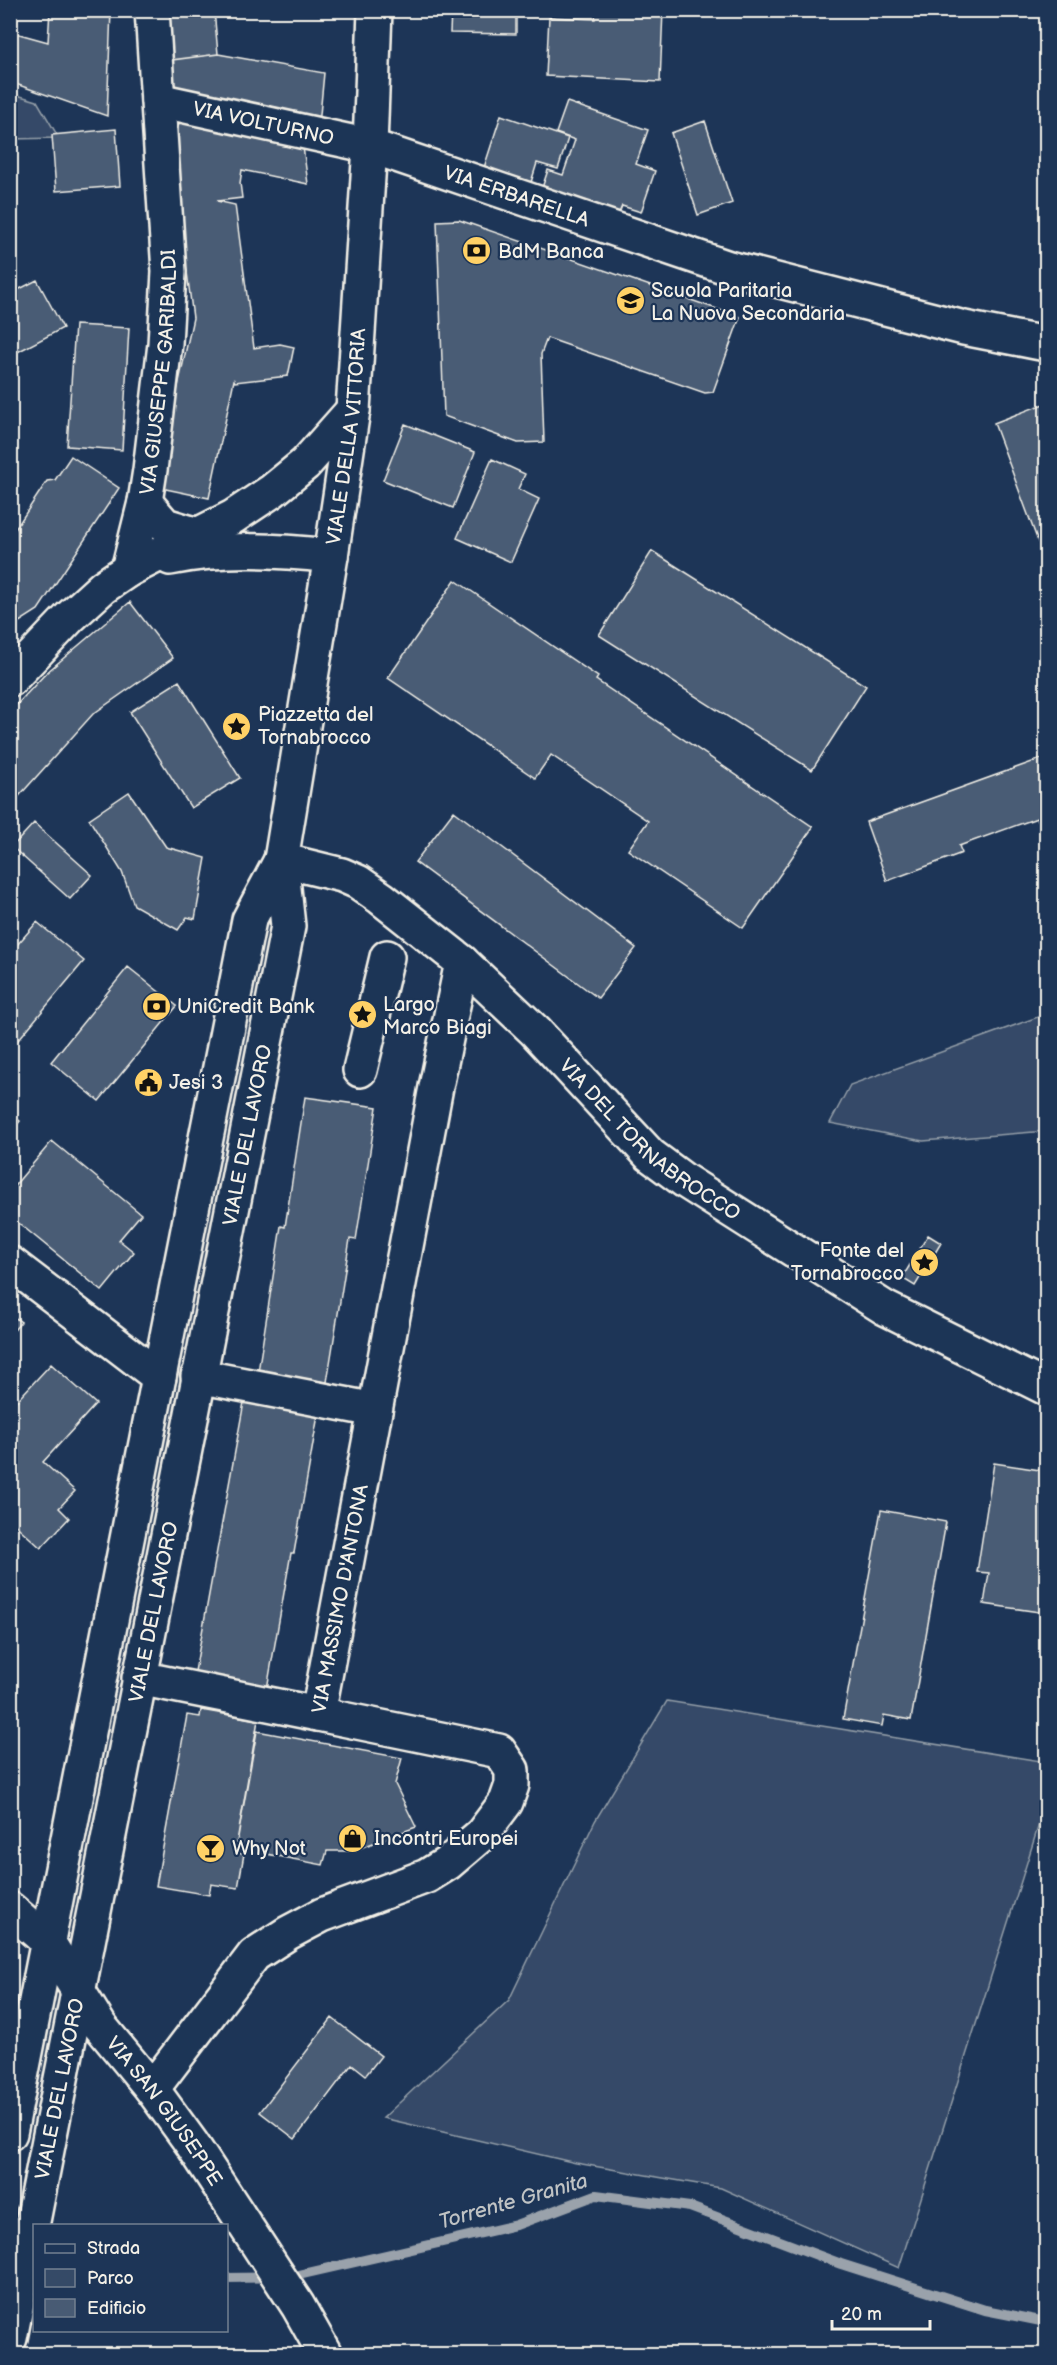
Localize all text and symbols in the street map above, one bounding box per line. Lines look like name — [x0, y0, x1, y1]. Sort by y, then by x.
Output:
street label: VIA VOLTURNO — [191, 97, 336, 151]
street label: VIA ERBARELLA — [441, 161, 593, 233]
bank icon: BdM Banca — [461, 235, 493, 267]
place label: BdM Banca — [498, 240, 604, 264]
street label: VIA GIUSEPPE GARIBALDI — [135, 248, 182, 497]
place label: Scuola Paritaria La Nuova Secondaria — [651, 279, 845, 326]
school or university icon: Scuola Paritaria La Nuova Secondaria — [614, 285, 646, 317]
street label: VIALE DELLA VITTORIA — [322, 327, 371, 547]
place label: Piazzetta del Tornabrocco — [258, 703, 373, 750]
place icon: Piazzetta del Tornabrocco — [221, 710, 253, 742]
bank icon: UniCredit Bank — [140, 990, 172, 1022]
place label: Largo Marco Biagi — [383, 993, 492, 1040]
place label: UniCredit Bank — [177, 995, 314, 1019]
place icon: Largo Marco Biagi — [346, 999, 378, 1031]
street label: VIALE DEL LAVORO — [218, 1043, 277, 1228]
street label: VIA DEL TORNABROCCO — [554, 1054, 745, 1226]
public building icon: Jesi 3 — [132, 1066, 164, 1098]
place label: Jesi 3 — [169, 1071, 223, 1095]
place label: Fonte del Tornabrocco — [791, 1239, 904, 1286]
place icon: Fonte del Tornabrocco — [909, 1246, 941, 1278]
street label: VIA MASSIMO D'ANTONA — [307, 1482, 374, 1715]
street label: VIALE DEL LAVORO — [124, 1519, 183, 1705]
shop icon: Incontri Europei — [337, 1822, 369, 1854]
place label: Incontri Europei — [374, 1827, 518, 1851]
bar icon: Why Not — [195, 1832, 227, 1864]
place label: Why Not — [232, 1837, 306, 1861]
street label: VIALE DEL LAVORO — [30, 1996, 90, 2182]
street label: VIA SAN GIUSEPPE — [101, 2032, 227, 2191]
water label: Torrente Granita — [436, 2168, 591, 2235]
legend — [33, 2224, 228, 2332]
text: Strada — [87, 2238, 140, 2259]
text: Parco — [87, 2268, 134, 2289]
scale bar — [832, 2293, 930, 2331]
text: Edificio — [87, 2298, 146, 2319]
text: 20 m — [841, 2304, 882, 2325]

